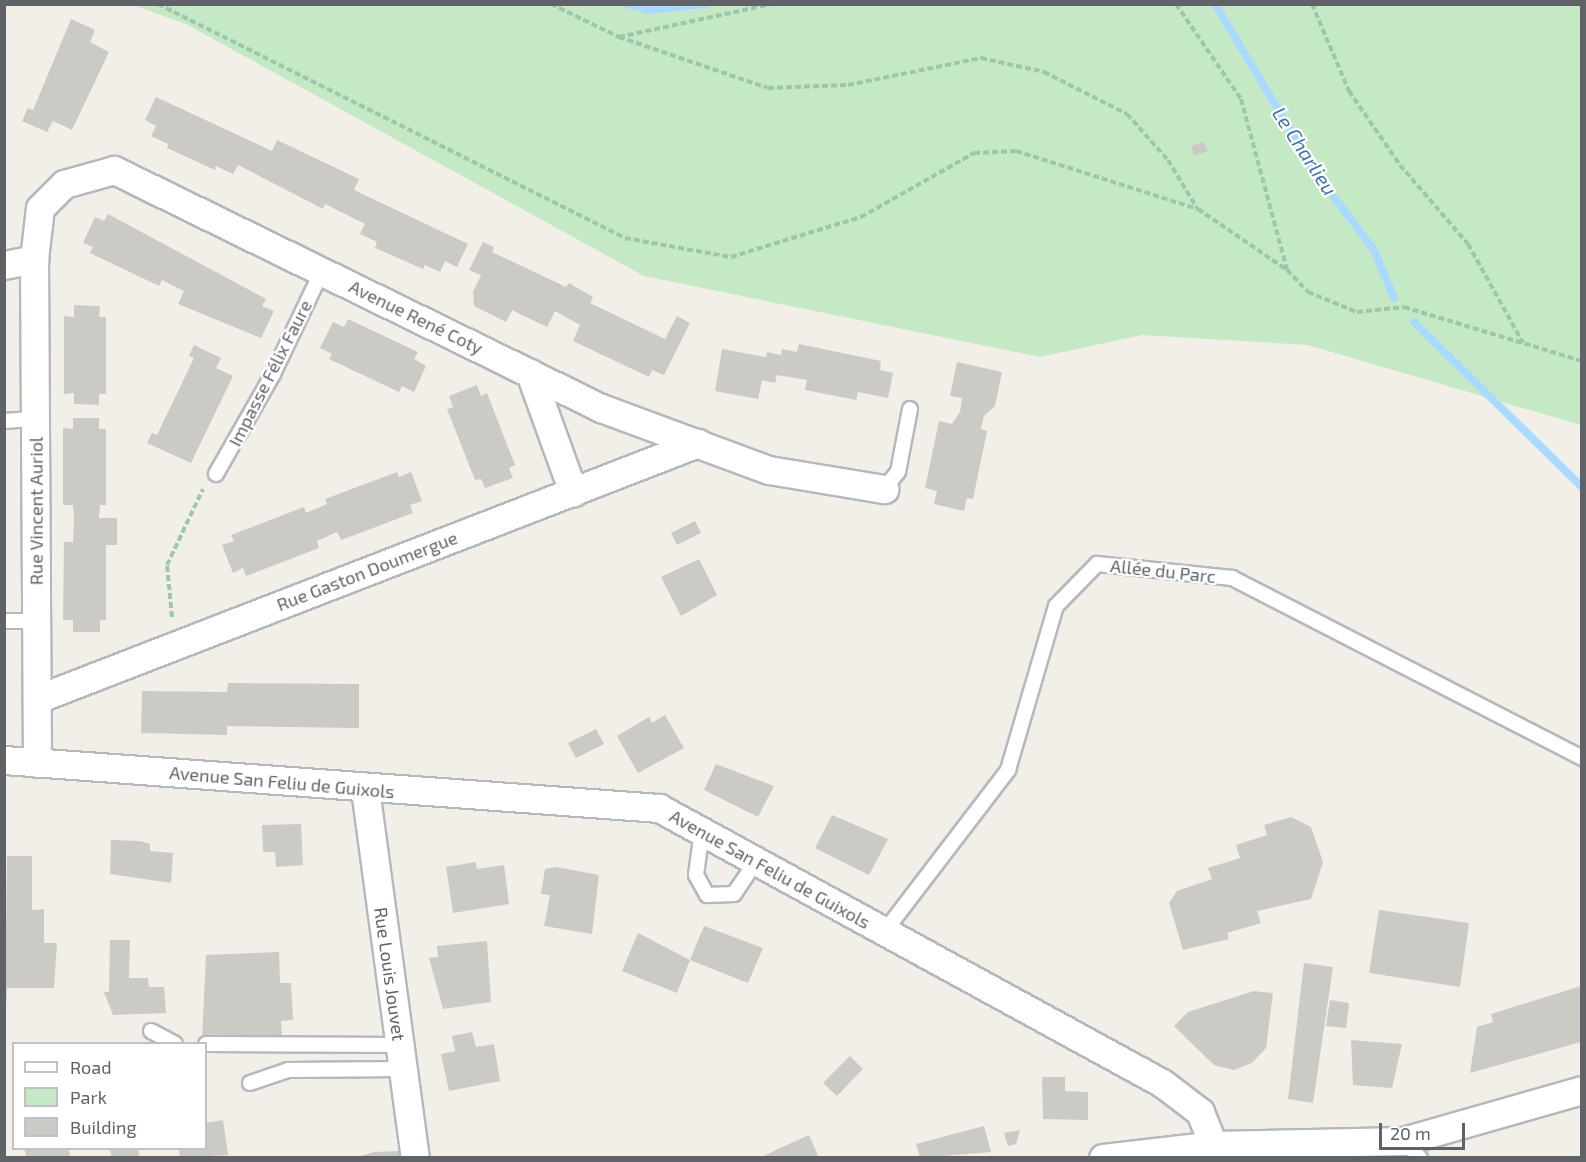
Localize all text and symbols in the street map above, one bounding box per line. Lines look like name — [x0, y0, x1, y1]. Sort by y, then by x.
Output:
water label: Le Charlieu — [1268, 102, 1342, 200]
street label: Avenue René Coty — [346, 275, 486, 359]
street label: Impasse Félix Faure — [224, 296, 316, 450]
street label: Rue Vincent Auriol — [25, 436, 47, 586]
street label: Rue Gaston Doumergue — [274, 527, 460, 615]
street label: Allée du Parc — [1109, 555, 1217, 587]
street label: Avenue San Feliu de Guixols — [168, 761, 396, 803]
street label: Avenue San Feliu de Guixols — [666, 805, 874, 933]
street label: Rue Louis Jouvet — [370, 906, 410, 1042]
legend — [12, 1042, 207, 1150]
text: Road — [70, 1056, 111, 1078]
text: Park — [70, 1086, 107, 1108]
scale bar — [1382, 1111, 1468, 1149]
text: Building — [70, 1116, 137, 1138]
text: 20 m — [1390, 1122, 1431, 1144]

